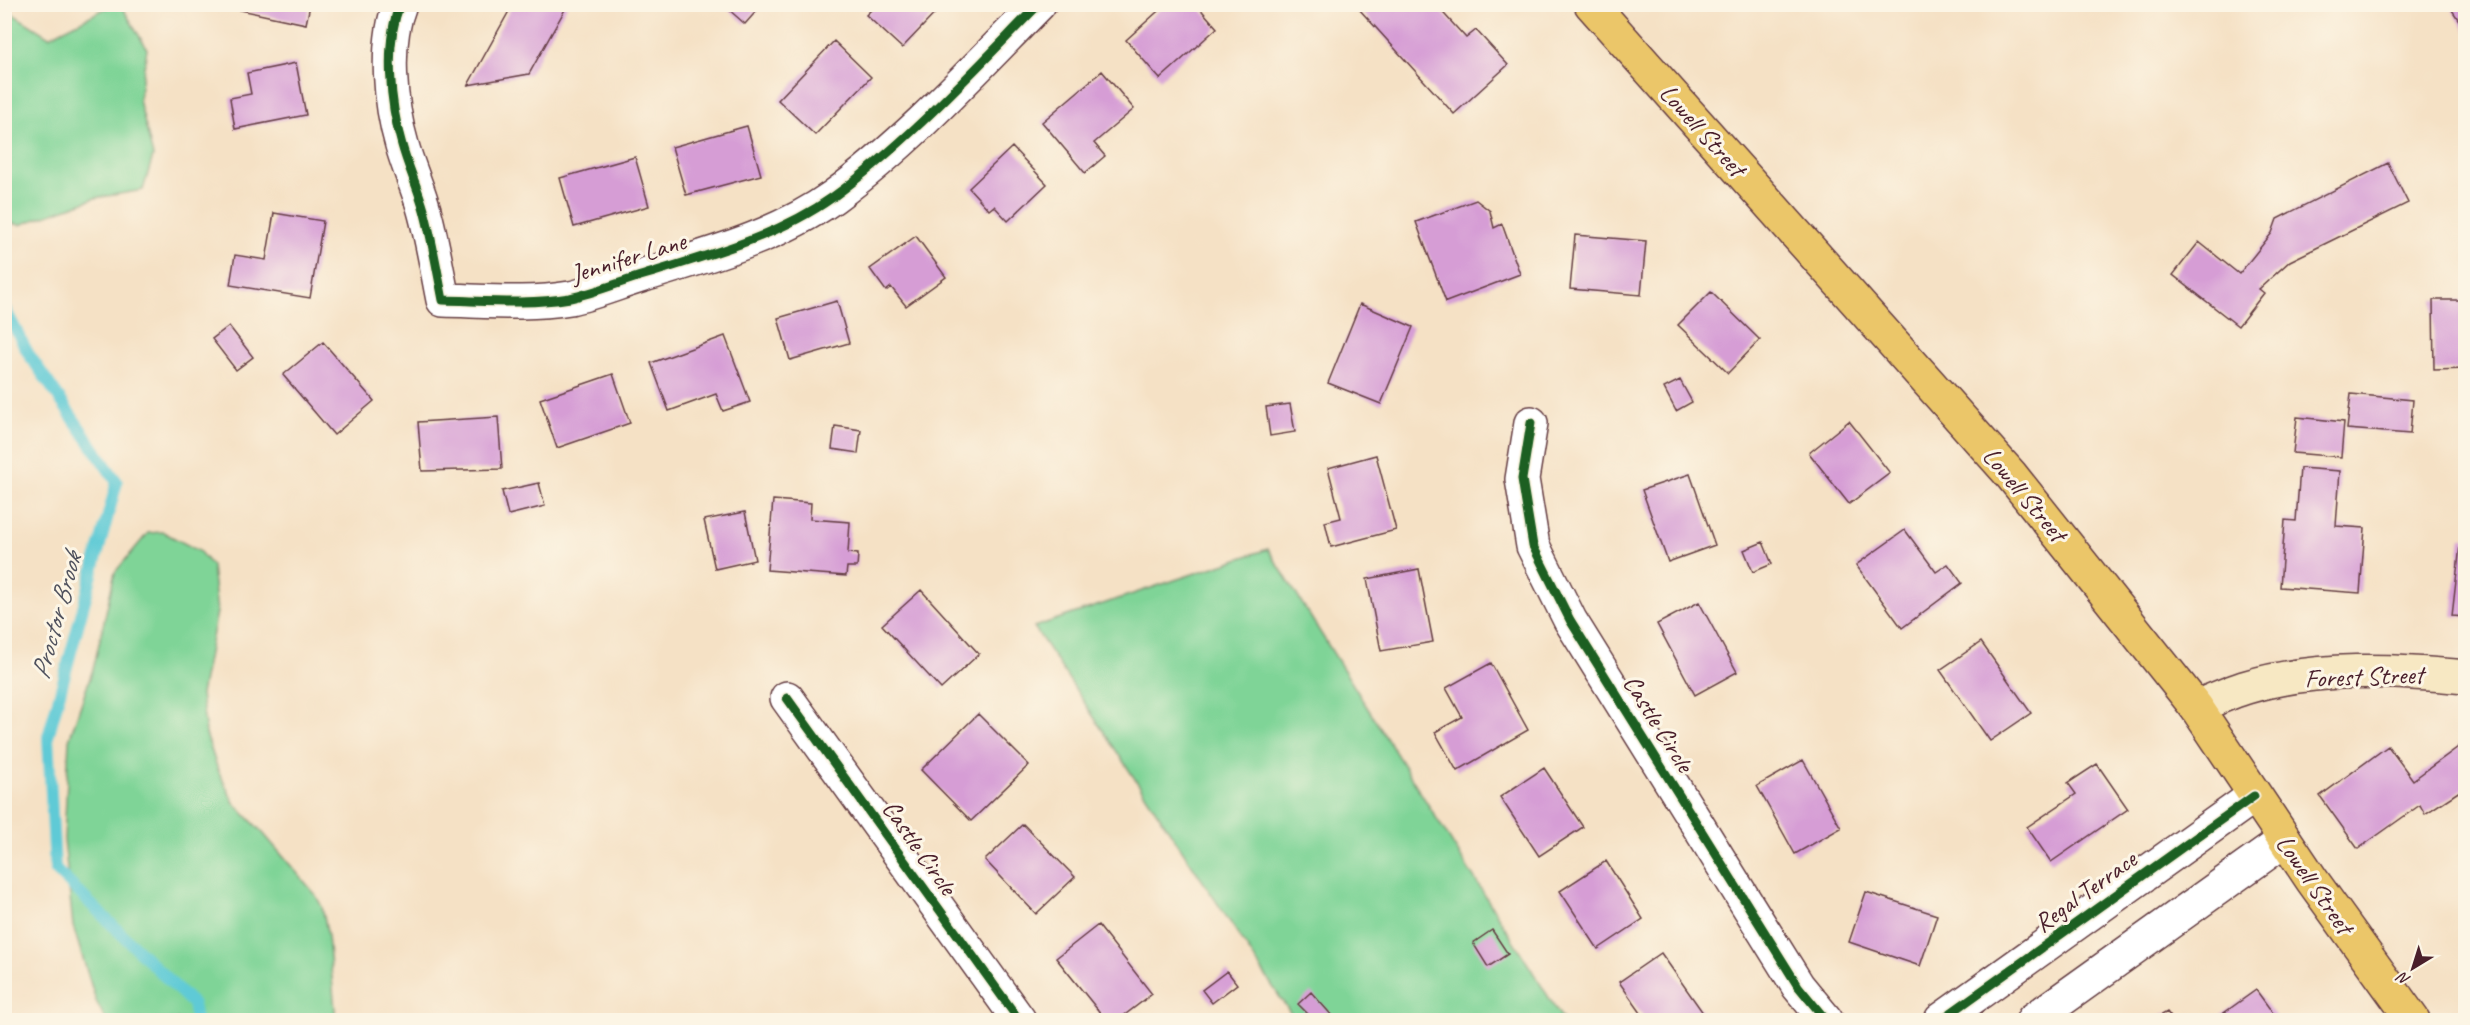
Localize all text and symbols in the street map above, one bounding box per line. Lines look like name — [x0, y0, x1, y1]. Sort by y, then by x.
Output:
street label: Lowell Street — [1652, 77, 1755, 186]
street label: Jennifer Lane — [565, 224, 691, 291]
street label: Lowell Street — [1975, 440, 2076, 551]
water label: Proctor Brook — [23, 544, 90, 683]
street label: Forest Street — [2304, 658, 2427, 695]
street label: Castle Circle — [1616, 668, 1703, 780]
street label: Castle Circle — [875, 793, 966, 903]
street label: Lowell Street — [2268, 828, 2363, 943]
street label: Regal Terrace — [2027, 842, 2144, 940]
north arrow — [2383, 938, 2443, 998]
text: N — [2392, 966, 2414, 990]

